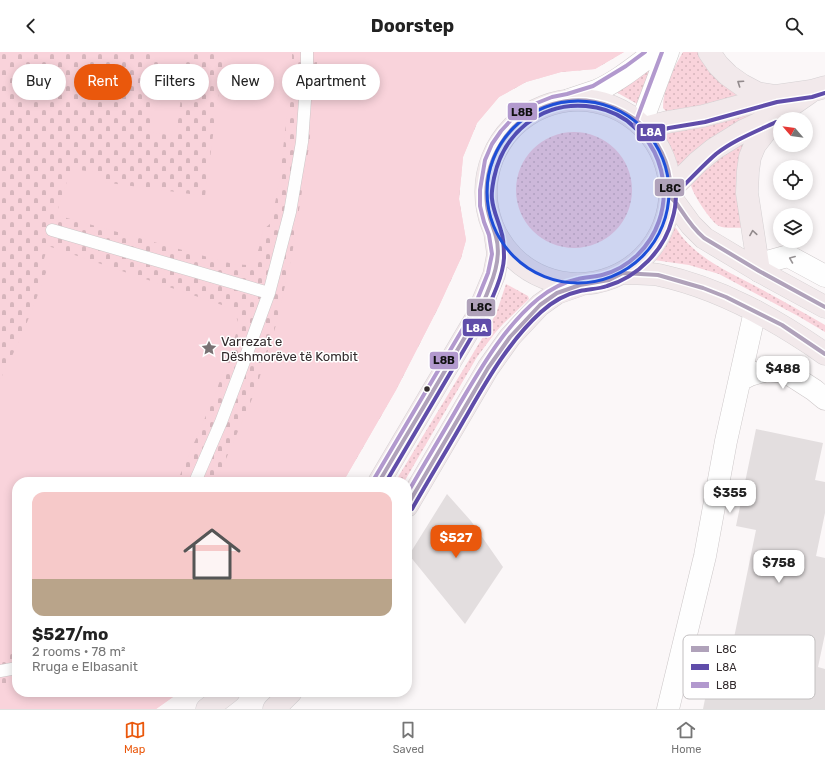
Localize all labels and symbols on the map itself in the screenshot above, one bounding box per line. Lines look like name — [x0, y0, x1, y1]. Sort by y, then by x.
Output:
one-way arrow — [737, 80, 744, 88]
line badge: L8B — [507, 102, 538, 121]
text: L8B — [511, 106, 533, 119]
north arrow — [773, 112, 813, 152]
line badge: L8A — [636, 123, 666, 142]
text: L8A — [640, 126, 662, 139]
line badge: L8C — [654, 178, 685, 197]
text: L8C — [659, 182, 681, 195]
one-way arrow — [749, 229, 758, 236]
one-way arrow — [788, 256, 795, 264]
line badge: L8C — [466, 298, 496, 317]
text: L8C — [470, 301, 492, 314]
line badge: L8A — [462, 318, 492, 337]
text: L8A — [466, 322, 488, 335]
place label: Varrezat e Dëshmorëve të Kombit — [221, 334, 358, 364]
place icon: Varrezat e Dëshmorëve të Kombit — [200, 339, 218, 357]
line badge: L8B — [429, 351, 459, 370]
text: L8B — [433, 354, 455, 367]
pin: $488 — [759, 356, 807, 390]
unlabelled marker — [422, 384, 432, 394]
pin: $355 — [706, 480, 754, 514]
pin: $527 — [432, 525, 480, 559]
pin: $758 — [755, 550, 803, 584]
legend — [683, 635, 815, 699]
text: L8C — [716, 643, 737, 656]
text: L8A — [716, 661, 737, 674]
text: L8B — [716, 679, 737, 692]

